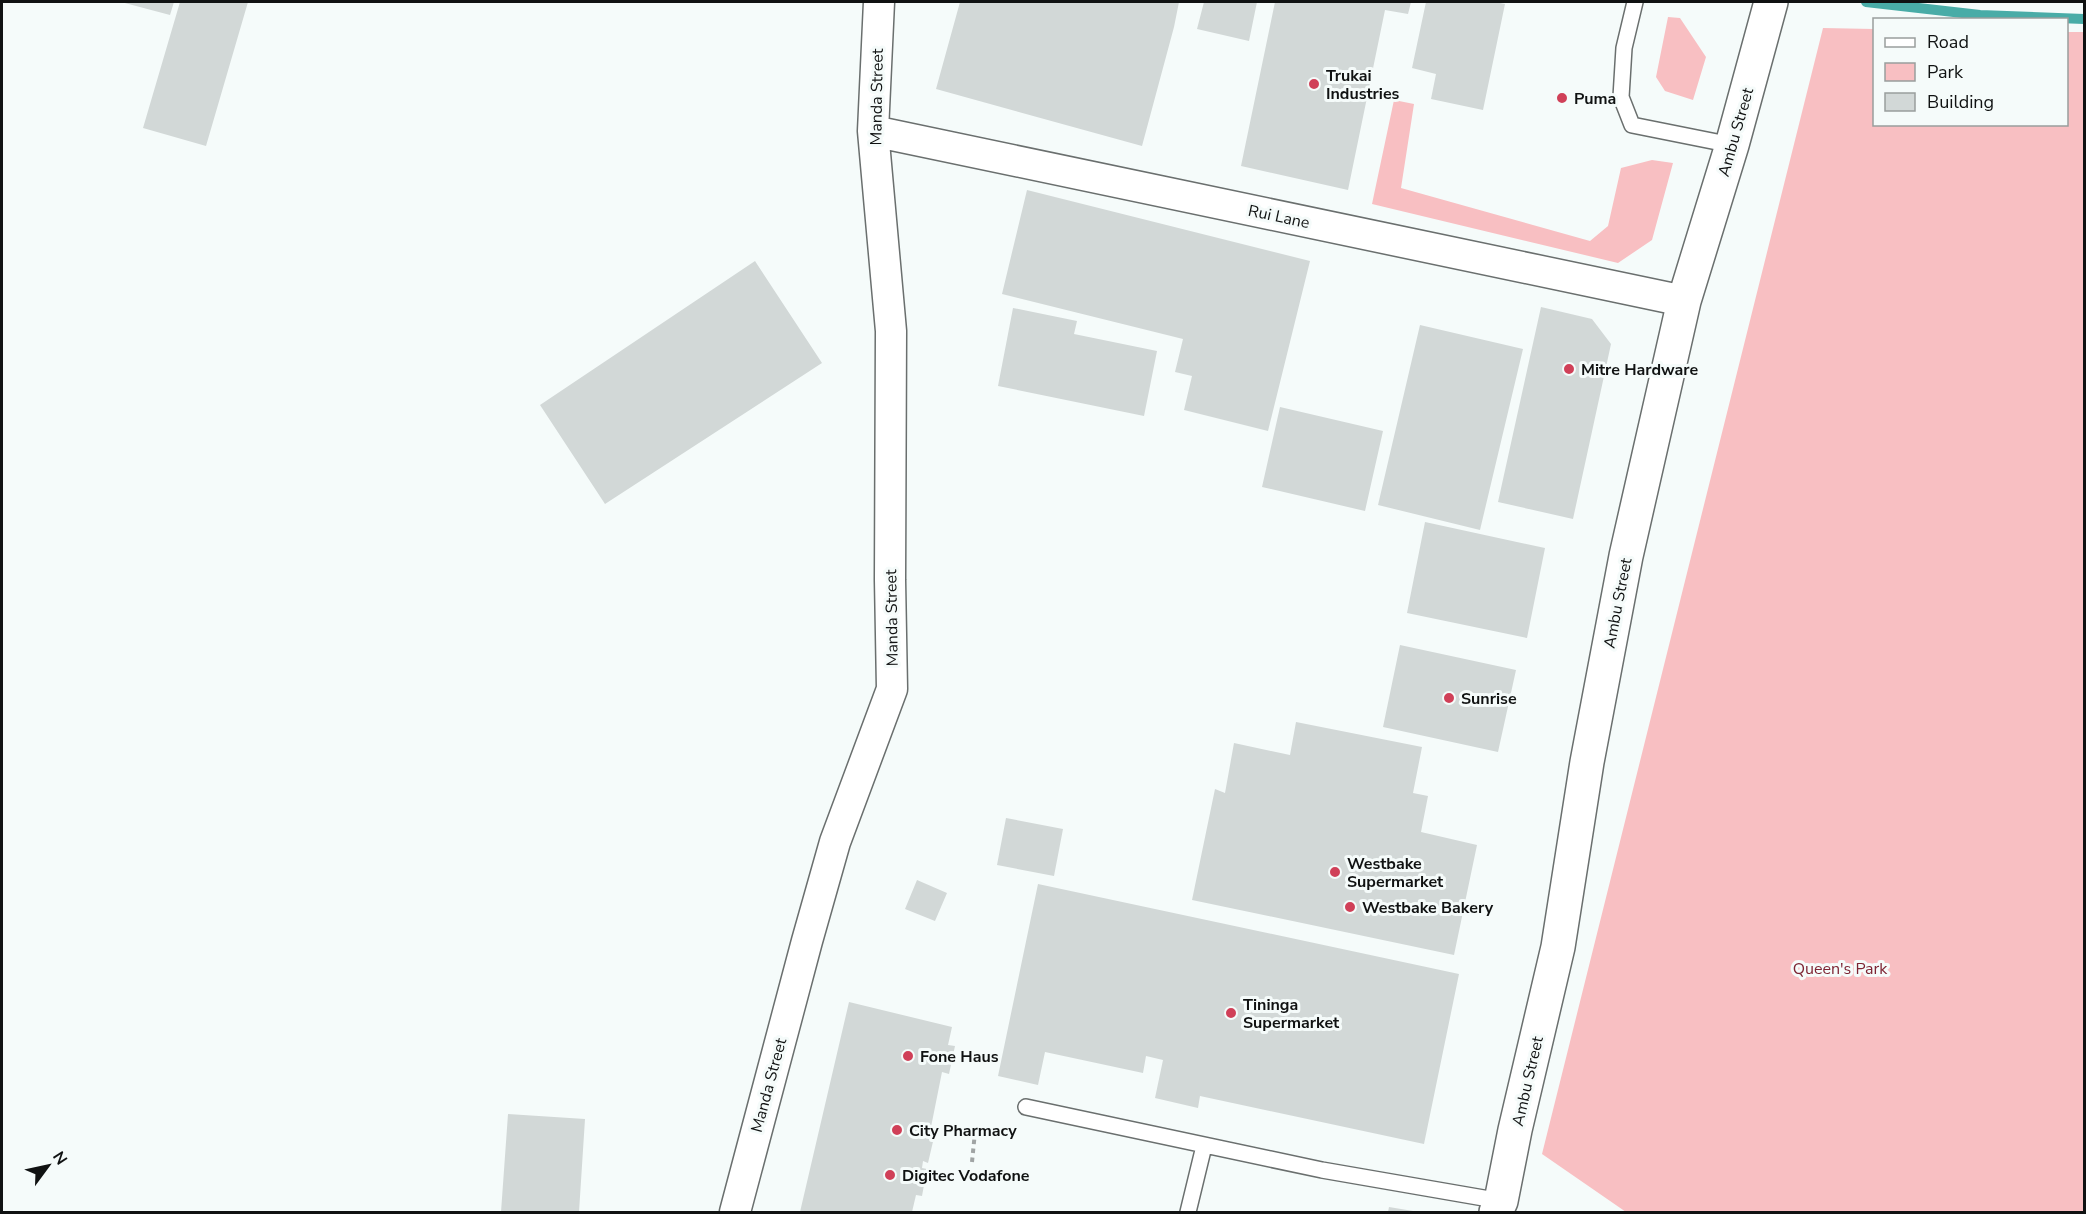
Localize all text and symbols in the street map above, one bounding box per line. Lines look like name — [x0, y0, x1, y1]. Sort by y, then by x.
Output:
legend — [1873, 18, 2068, 126]
text: Road — [1927, 30, 1969, 54]
street label: Manda Street — [865, 48, 889, 146]
text: Park — [1927, 60, 1964, 84]
place label: Trukai Industries — [1326, 65, 1400, 105]
marker: Trukai Industries — [1307, 77, 1321, 91]
street label: Ambu Street — [1713, 85, 1759, 179]
place label: Puma — [1574, 88, 1616, 110]
text: Building — [1927, 90, 1994, 114]
marker: Puma — [1555, 91, 1569, 105]
street label: Rui Lane — [1246, 200, 1312, 234]
place label: Mitre Hardware — [1581, 359, 1698, 381]
marker: Mitre Hardware — [1562, 362, 1576, 376]
street label: Ambu Street — [1598, 556, 1638, 650]
street label: Manda Street — [880, 569, 904, 667]
place label: Sunrise — [1461, 688, 1517, 710]
marker: Sunrise — [1442, 691, 1456, 705]
place label: Westbake Supermarket — [1347, 853, 1444, 893]
marker: Westbake Supermarket — [1328, 865, 1342, 879]
place label: Westbake Bakery — [1362, 897, 1494, 919]
marker: Westbake Bakery — [1343, 900, 1357, 914]
park label: Queen's Park — [1793, 958, 1888, 980]
place label: Tininga Supermarket — [1243, 994, 1340, 1034]
marker: Tininga Supermarket — [1224, 1006, 1238, 1020]
street label: Ambu Street — [1507, 1034, 1549, 1128]
street label: Manda Street — [746, 1035, 792, 1135]
place label: Fone Haus — [920, 1046, 999, 1068]
marker: Fone Haus — [901, 1049, 915, 1063]
place label: City Pharmacy — [909, 1120, 1017, 1142]
marker: City Pharmacy — [890, 1123, 904, 1137]
north arrow — [18, 1136, 78, 1196]
text: N — [47, 1147, 72, 1169]
place label: Digitec Vodafone — [902, 1165, 1030, 1187]
marker: Digitec Vodafone — [883, 1168, 897, 1182]

